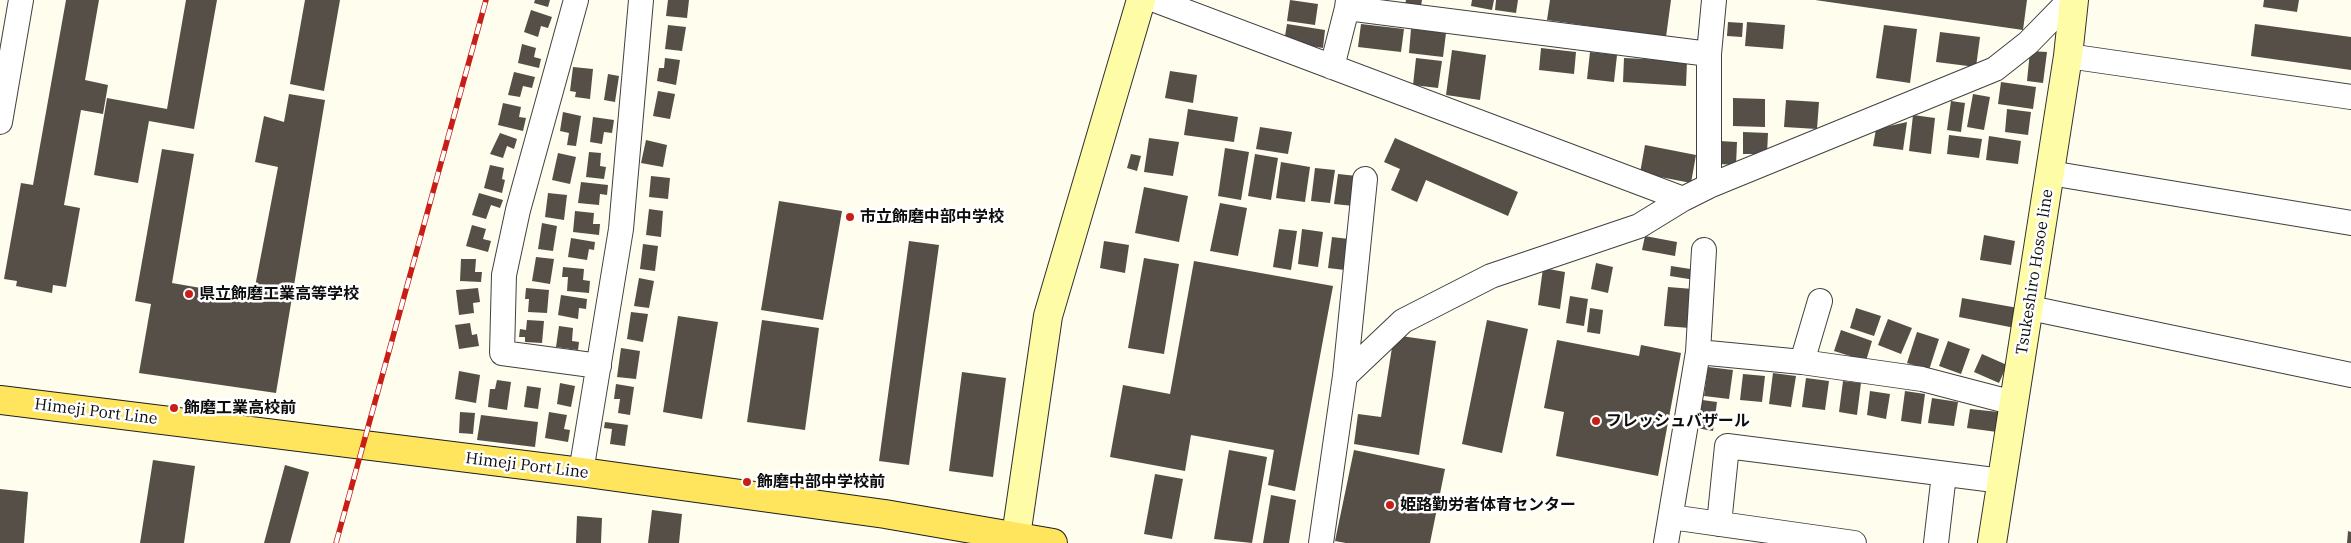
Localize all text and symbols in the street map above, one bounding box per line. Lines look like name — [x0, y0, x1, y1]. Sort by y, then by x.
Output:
street label: Tsukeshiro Hosoe line — [2012, 188, 2058, 356]
place label: 市立飾磨中部中学校 — [860, 207, 1004, 227]
marker: 市立飾磨中部中学校 — [844, 211, 856, 223]
place label: 県立飾磨工業高等学校 — [199, 284, 359, 304]
marker: 県立飾磨工業高等学校 — [183, 288, 195, 300]
street label: Himeji Port Line — [33, 395, 159, 429]
place label: 飾磨工業高校前 — [184, 398, 296, 418]
marker: 飾磨工業高校前 — [168, 402, 180, 414]
place label: フレッシュバザール — [1606, 411, 1750, 431]
marker: フレッシュバザール — [1590, 415, 1602, 427]
street label: Himeji Port Line — [464, 449, 590, 483]
place label: 飾磨中部中学校前 — [757, 472, 885, 492]
marker: 飾磨中部中学校前 — [741, 476, 753, 488]
place label: 姫路勤労者体育センター — [1400, 495, 1576, 515]
marker: 姫路勤労者体育センター — [1384, 499, 1396, 511]

